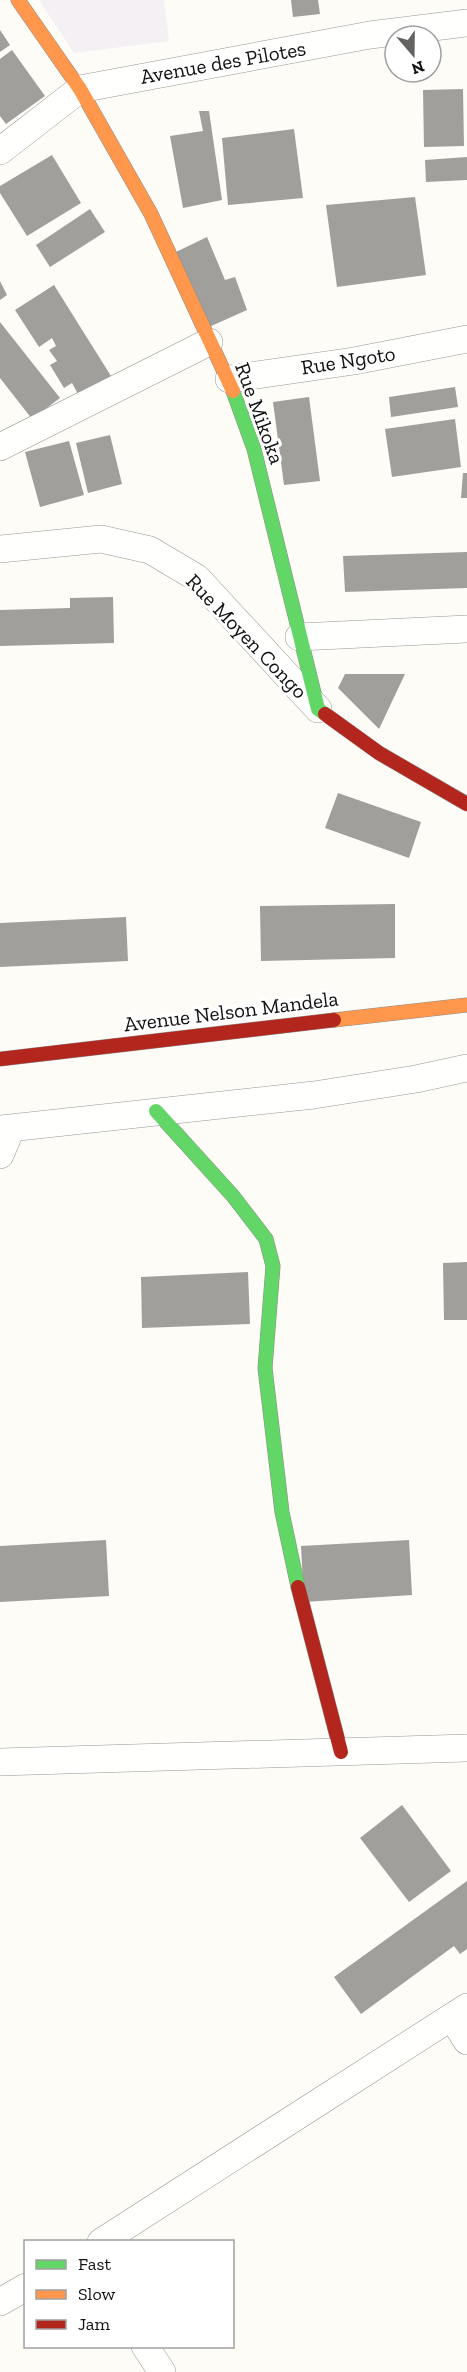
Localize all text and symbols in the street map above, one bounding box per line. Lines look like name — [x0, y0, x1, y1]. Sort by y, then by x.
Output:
north arrow — [383, 24, 443, 84]
street label: Avenue des Pilotes — [138, 35, 308, 89]
text: N — [409, 57, 427, 79]
street label: Rue Ngoto — [299, 340, 397, 380]
street label: Rue Mikoka — [230, 359, 290, 467]
street label: Rue Moyen Congo — [181, 568, 313, 704]
street label: Avenue Nelson Mandela — [122, 985, 340, 1037]
legend — [24, 2240, 234, 2348]
text: Fast — [78, 2253, 111, 2275]
text: Slow — [78, 2283, 115, 2305]
text: Jam — [78, 2313, 110, 2335]

